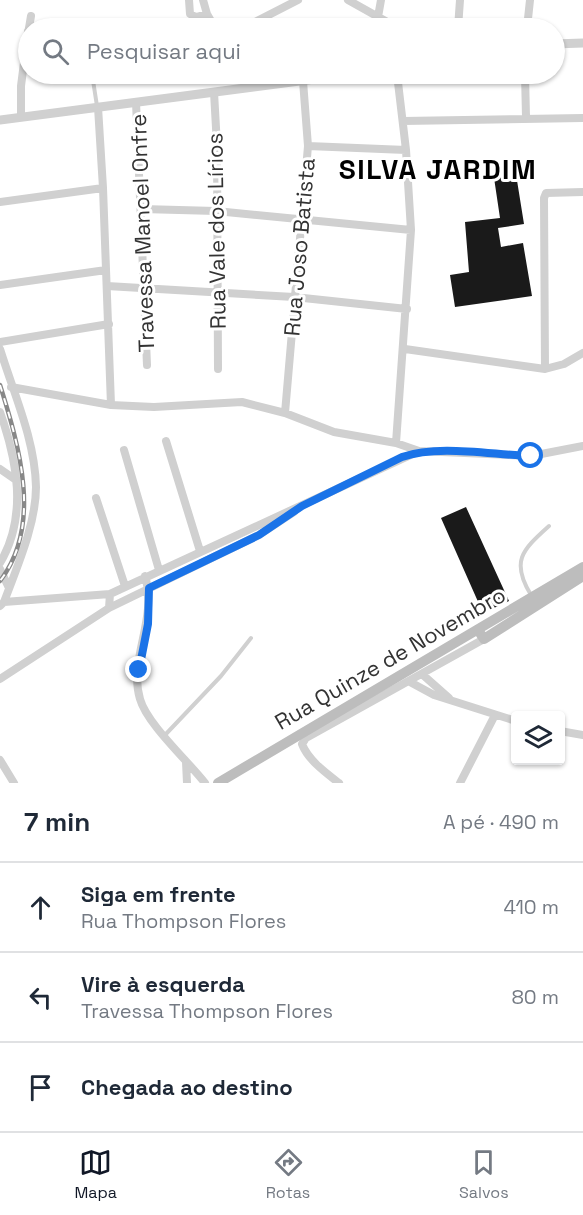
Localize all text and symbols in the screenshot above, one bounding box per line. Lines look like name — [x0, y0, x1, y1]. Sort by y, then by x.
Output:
search box — [18, 18, 565, 84]
icon: search — [39, 35, 72, 68]
text: Pesquisar aqui — [87, 37, 241, 65]
street label: Travessa Manoel Onfre — [124, 113, 160, 353]
street label: Rua Vale dos Lírios — [200, 133, 232, 329]
district label: SILVA JARDIM — [339, 151, 537, 187]
street label: Rua Joso Batista — [277, 156, 321, 337]
route start — [517, 442, 543, 468]
street label: Rua Quinze de Novembro — [270, 580, 510, 736]
route end — [125, 656, 151, 682]
map controls — [511, 711, 565, 765]
button: layers — [511, 711, 565, 765]
text: 7 min — [24, 805, 90, 839]
text: A pé · 490 m — [443, 809, 559, 835]
text: Siga em frente — [81, 880, 236, 908]
icon: ahead — [24, 891, 57, 924]
text: 410 m — [503, 894, 559, 920]
text: Rua Thompson Flores — [81, 908, 286, 934]
text: Vire à esquerda — [81, 970, 245, 998]
icon: left — [24, 981, 57, 1014]
text: 80 m — [511, 984, 559, 1010]
text: Travessa Thompson Flores — [81, 998, 333, 1024]
icon: arrive — [24, 1071, 57, 1104]
text: Chegada ao destino — [81, 1073, 293, 1101]
tab: Mapa — [74, 1146, 117, 1203]
tab: Rotas — [266, 1146, 310, 1203]
tab: Salvos — [459, 1146, 509, 1203]

